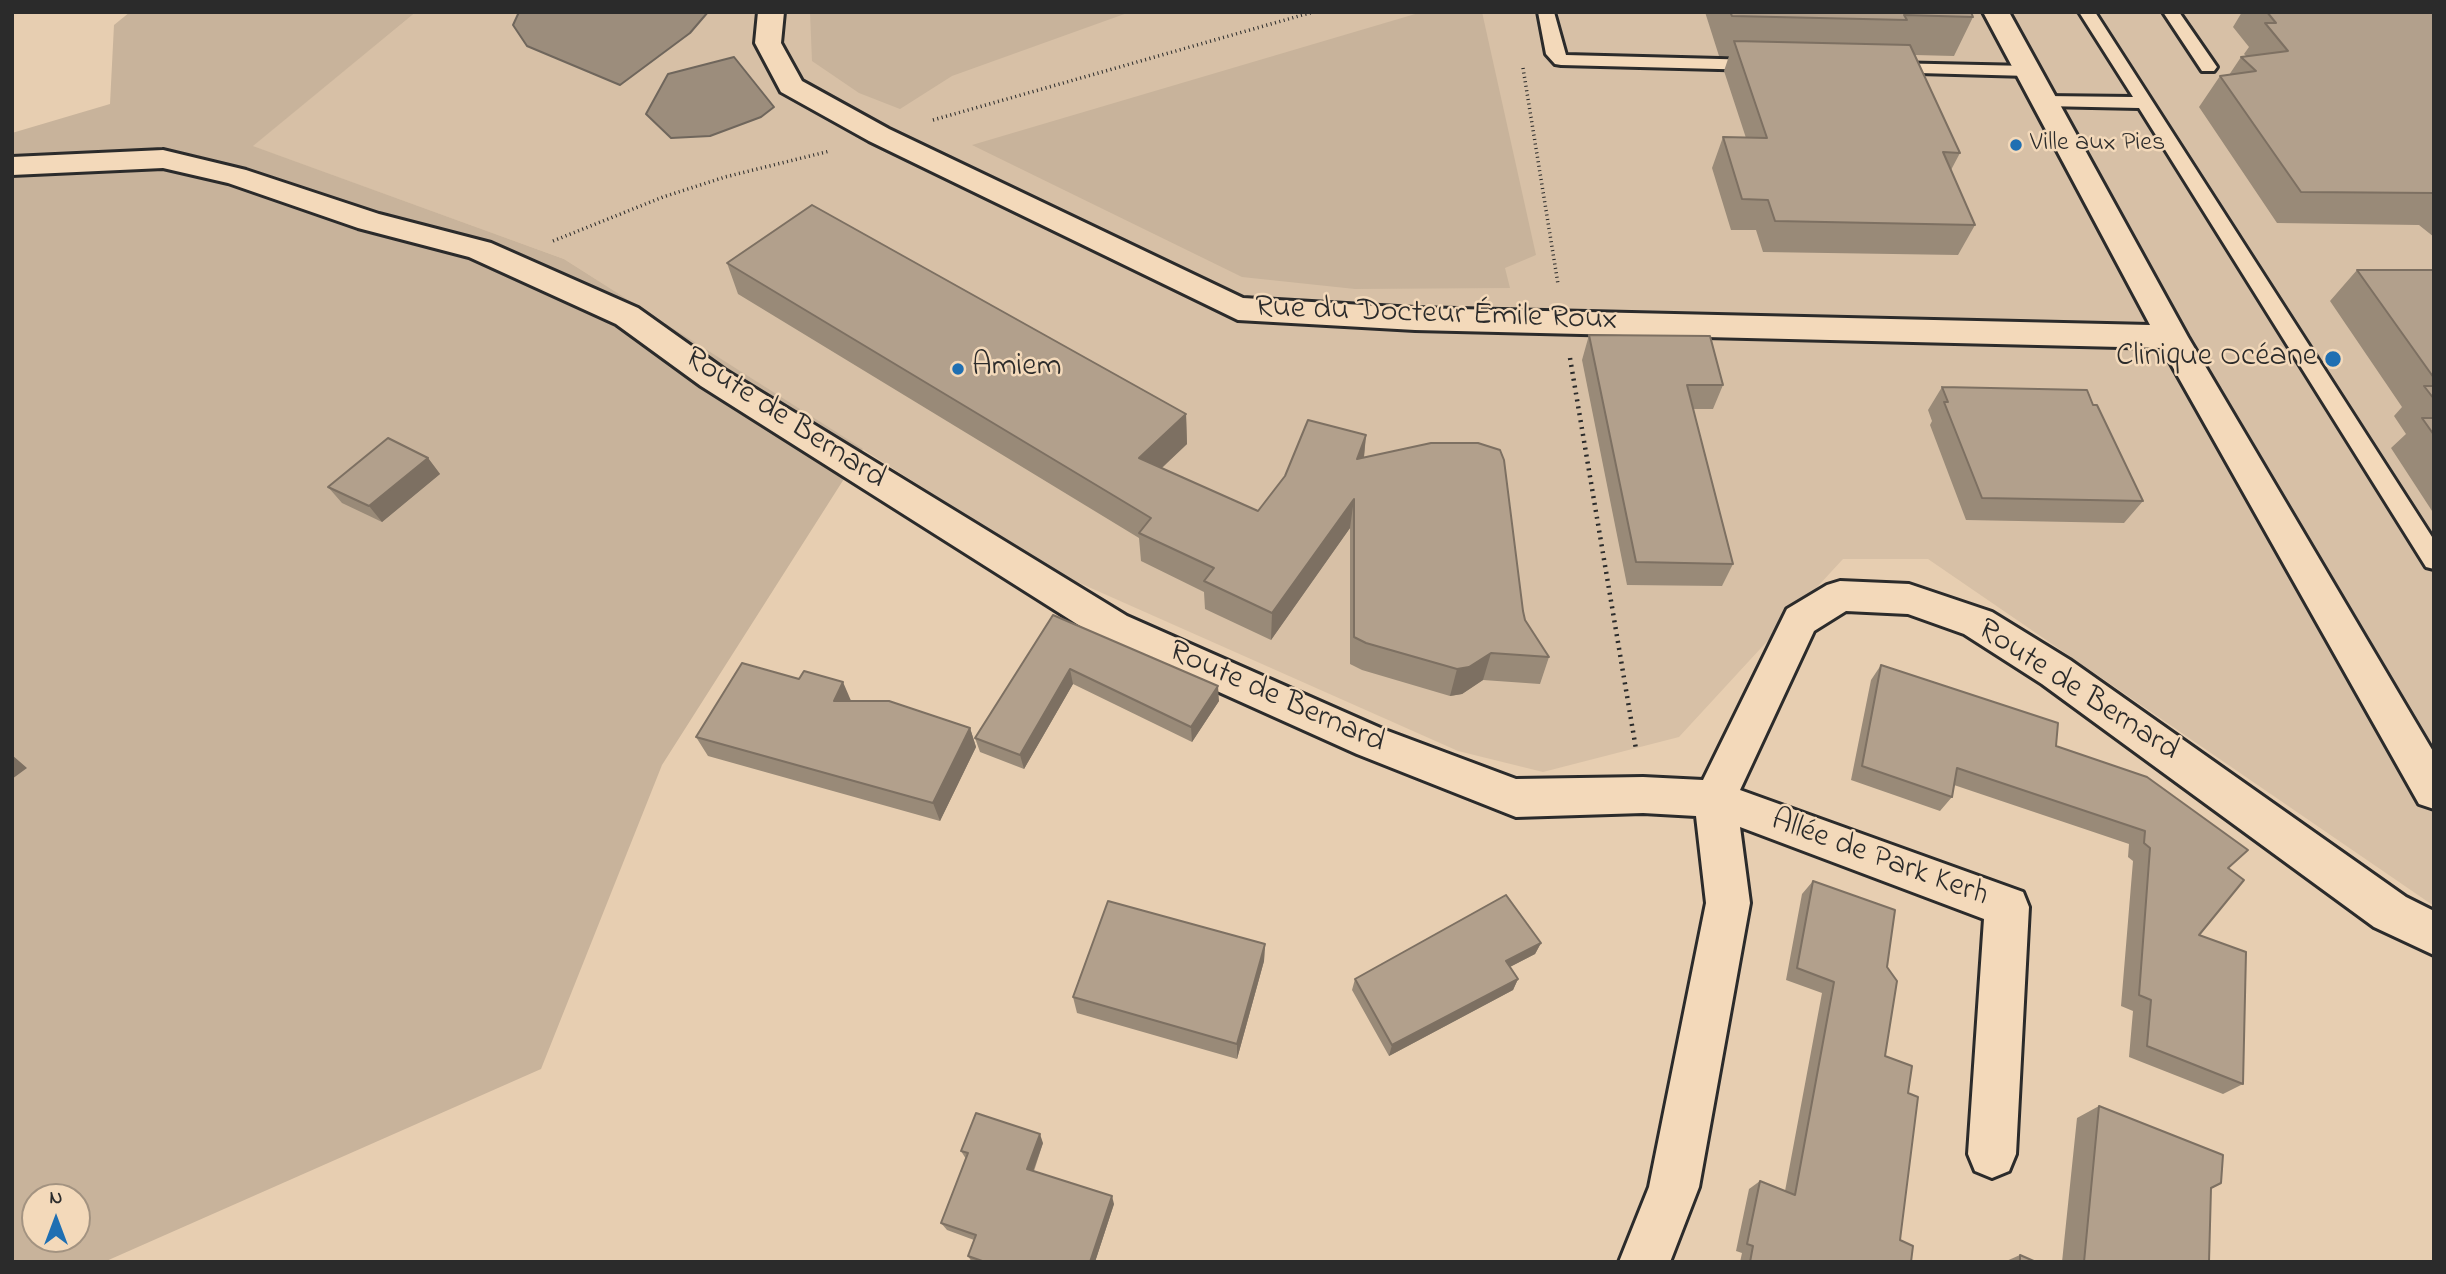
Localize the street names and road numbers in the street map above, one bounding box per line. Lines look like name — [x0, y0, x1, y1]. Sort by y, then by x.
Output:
street label: Rue du Docteur Émile Roux — [1254, 290, 1618, 342]
street label: Route de Bernard — [676, 341, 892, 499]
street label: Route de Bernard — [1969, 613, 2185, 771]
street label: Route de Bernard — [1162, 634, 1390, 764]
street label: Allée de Park Kerh — [1765, 803, 1993, 917]

